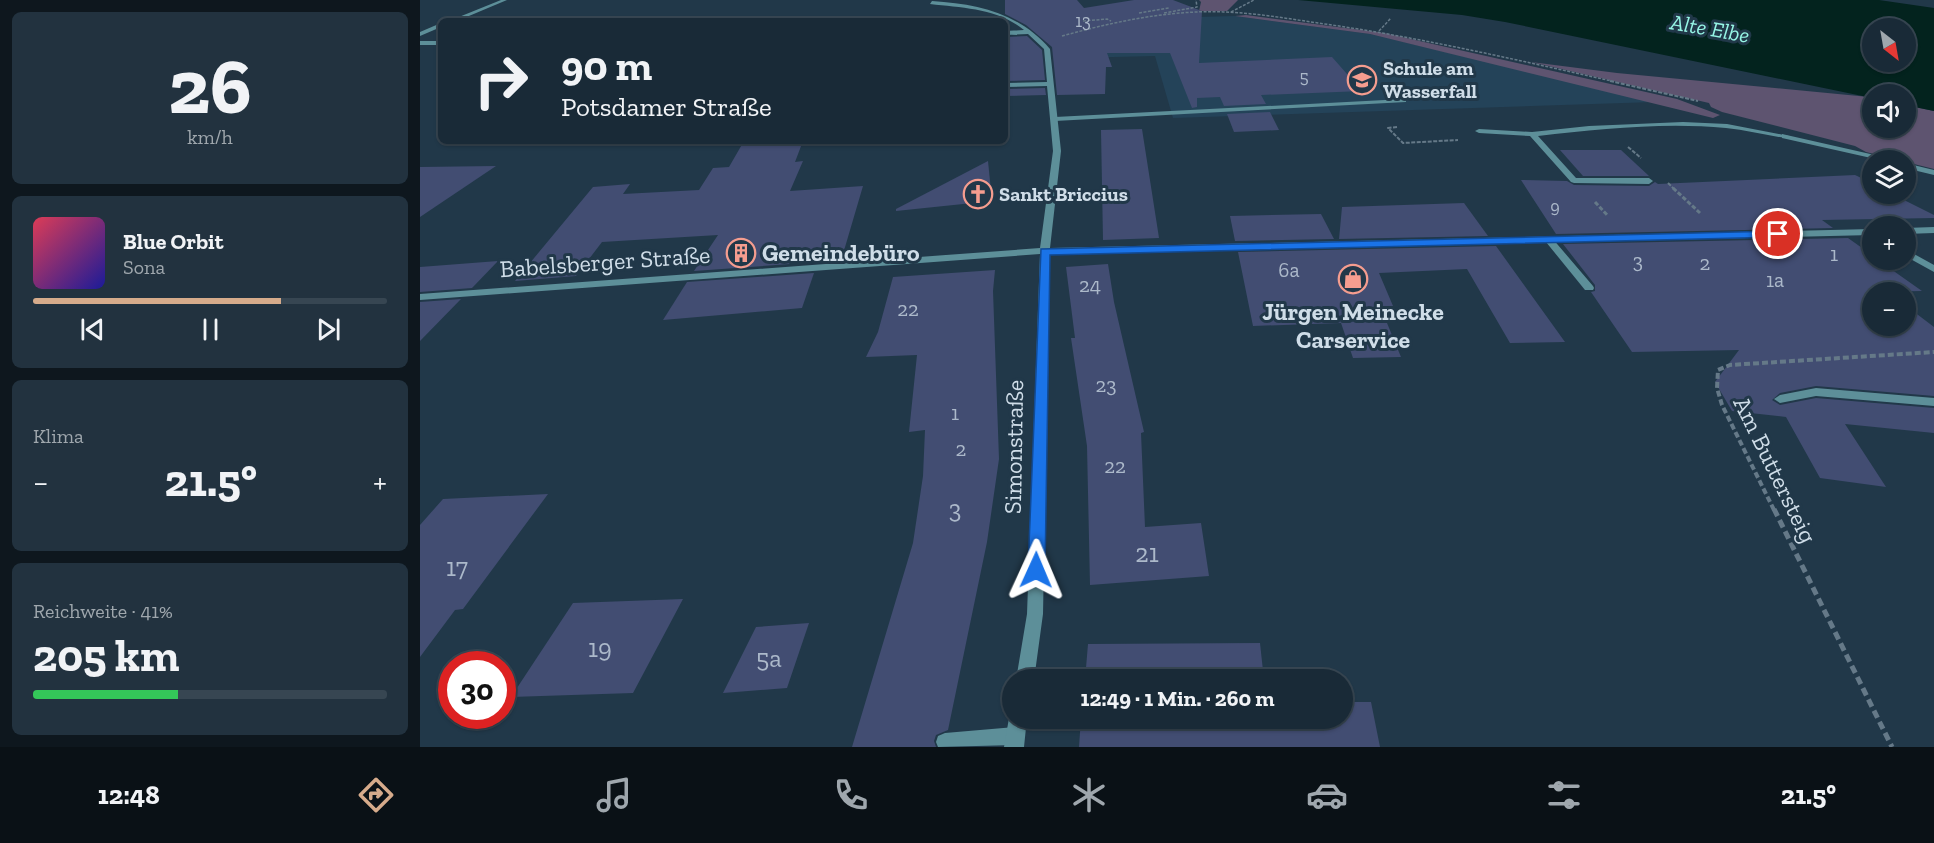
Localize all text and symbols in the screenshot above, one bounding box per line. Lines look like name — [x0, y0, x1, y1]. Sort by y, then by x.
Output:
water label: Alte Elbe — [1667, 8, 1752, 49]
house number: 13 — [1075, 10, 1091, 32]
north arrow — [1862, 18, 1916, 72]
map controls — [1862, 18, 1916, 336]
text: 26 — [168, 39, 252, 133]
text: 90 m — [561, 40, 652, 91]
icon: right — [462, 42, 540, 120]
place label: Schule am Wasserfall — [1383, 56, 1477, 103]
school or university icon: Schule am Wasserfall — [1346, 64, 1378, 96]
house number: 5 — [1299, 66, 1309, 88]
button: sound — [1862, 84, 1916, 138]
text: Potsdamer Straße — [561, 91, 772, 123]
text: km/h — [187, 125, 233, 149]
button: layers — [1862, 150, 1916, 204]
church icon: Sankt Briccius — [962, 178, 994, 210]
place label: Sankt Briccius — [999, 182, 1128, 206]
house number: 9 — [1550, 196, 1560, 218]
pin — [1752, 208, 1803, 259]
button: + — [1862, 216, 1916, 270]
icon: arrive — [1761, 217, 1794, 250]
text: Blue Orbit — [123, 228, 223, 255]
building icon: Gemeindebüro — [725, 237, 757, 269]
place label: Gemeindebüro — [762, 238, 920, 267]
street label: Babelsberger Straße — [499, 240, 711, 283]
house number: 1 — [1830, 241, 1838, 266]
house number: 3 — [1633, 248, 1643, 273]
house number: 2 — [1700, 250, 1710, 275]
text: Sona — [123, 255, 165, 279]
house number: 6a — [1278, 257, 1300, 282]
shop icon: Jürgen Meinecke Carservice — [1337, 263, 1369, 295]
house number: 1a — [1766, 267, 1784, 292]
house number: 24 — [1079, 272, 1101, 297]
button: − — [1862, 282, 1916, 336]
house number: 22 — [897, 296, 919, 321]
place label: Jürgen Meinecke Carservice — [1262, 297, 1444, 354]
icon: previous — [76, 313, 109, 346]
icon: pause — [194, 313, 227, 346]
icon: next — [312, 313, 345, 346]
house number: 23 — [1095, 372, 1117, 397]
street label: Simonstraße — [998, 380, 1029, 514]
street label: Am Buttersteig — [1727, 392, 1823, 548]
house number: 1 — [951, 400, 959, 425]
text: Klima — [33, 424, 84, 448]
house number: 2 — [956, 436, 966, 461]
house number: 22 — [1104, 453, 1126, 478]
text: 21.5° — [165, 454, 257, 508]
text: − — [33, 462, 48, 501]
text: + — [373, 462, 387, 501]
house number: 3 — [949, 493, 961, 525]
house number: 21 — [1135, 537, 1159, 569]
position arrow — [1004, 538, 1068, 602]
house number: 17 — [446, 551, 468, 583]
text: Reichweite · 41% — [33, 599, 173, 623]
text: 205 km — [33, 629, 179, 683]
house number: 19 — [588, 632, 612, 664]
house number: 5a — [756, 642, 782, 674]
speed limit sign: 30 — [438, 651, 516, 729]
text: 12:49 · 1 Min. · 260 m — [1081, 685, 1275, 712]
icon: directions — [355, 774, 397, 816]
icon: music — [593, 774, 635, 816]
icon: phone — [830, 774, 872, 816]
icon: climate — [1068, 774, 1110, 816]
icon: car — [1306, 774, 1348, 816]
icon: filters — [1543, 774, 1585, 816]
text: 12:48 — [98, 779, 160, 811]
text: 21.5° — [1781, 779, 1836, 811]

